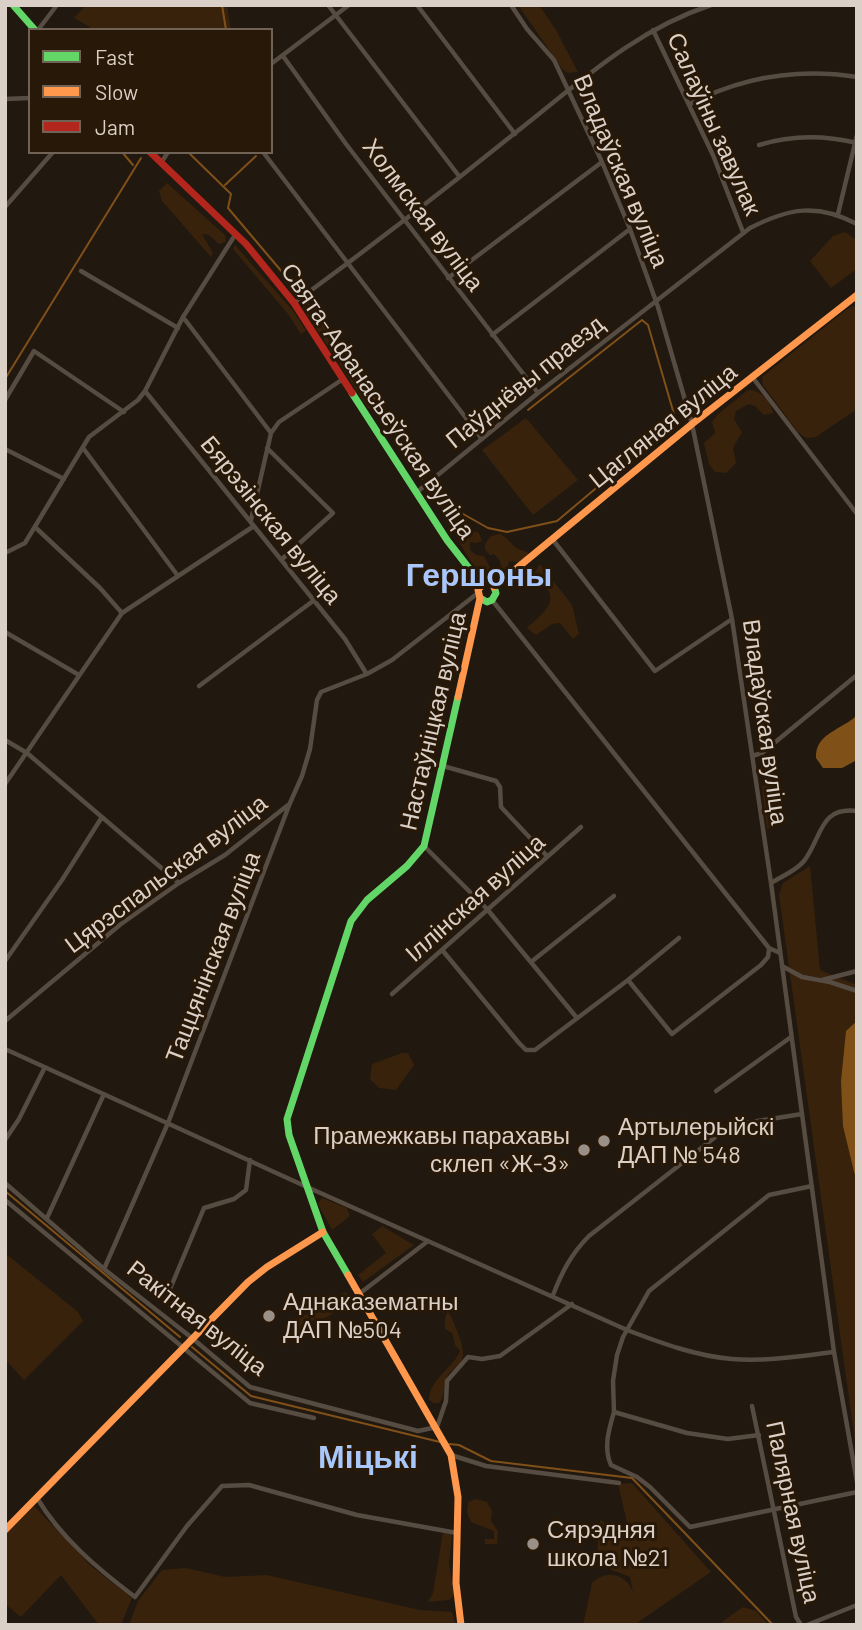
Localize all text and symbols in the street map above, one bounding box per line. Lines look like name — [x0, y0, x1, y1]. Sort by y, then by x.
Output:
legend — [28, 28, 273, 154]
street label: Салаўіны завулак — [661, 28, 767, 220]
text: Fast — [95, 44, 135, 69]
street label: Владаўская вуліца — [567, 70, 675, 272]
text: Slow — [95, 79, 138, 104]
text: Jam — [95, 114, 135, 139]
street label: Холмская вуліца — [356, 133, 490, 297]
street label: Свята-Афанасьеўская вуліца — [275, 258, 481, 544]
street label: Паўднёвы праезд — [440, 309, 610, 455]
street label: Цагляная вуліца — [583, 358, 743, 494]
street label: Бярэзінская вуліца — [194, 430, 348, 610]
district label: Гершоны — [406, 556, 552, 594]
street label: Настаўніцкая вуліца — [394, 609, 472, 833]
street label: Владаўская вуліца — [736, 617, 794, 827]
street label: Цярэспальская вуліца — [59, 789, 273, 959]
street label: Іллінская вуліца — [399, 828, 551, 968]
street label: Таццянінская вуліца — [159, 847, 267, 1067]
place label: Артылерыйскі ДАП № 548 — [618, 1113, 774, 1169]
place label: Прамежкавы парахавы склеп «Ж-З» — [313, 1122, 570, 1178]
marker: Артылерыйскі ДАП № 548 — [596, 1133, 612, 1149]
marker: Прамежкавы парахавы склеп «Ж-З» — [576, 1142, 592, 1158]
street label: Ракітная вуліца — [121, 1254, 273, 1382]
place label: Аднаказематны ДАП №504 — [283, 1288, 459, 1344]
marker: Аднаказематны ДАП №504 — [261, 1308, 277, 1324]
street label: Палярная вуліца — [760, 1418, 826, 1606]
district label: Міцькі — [318, 1438, 418, 1476]
place label: Сярэдняя школа №21 — [547, 1516, 669, 1572]
marker: Сярэдняя школа №21 — [525, 1536, 541, 1552]

